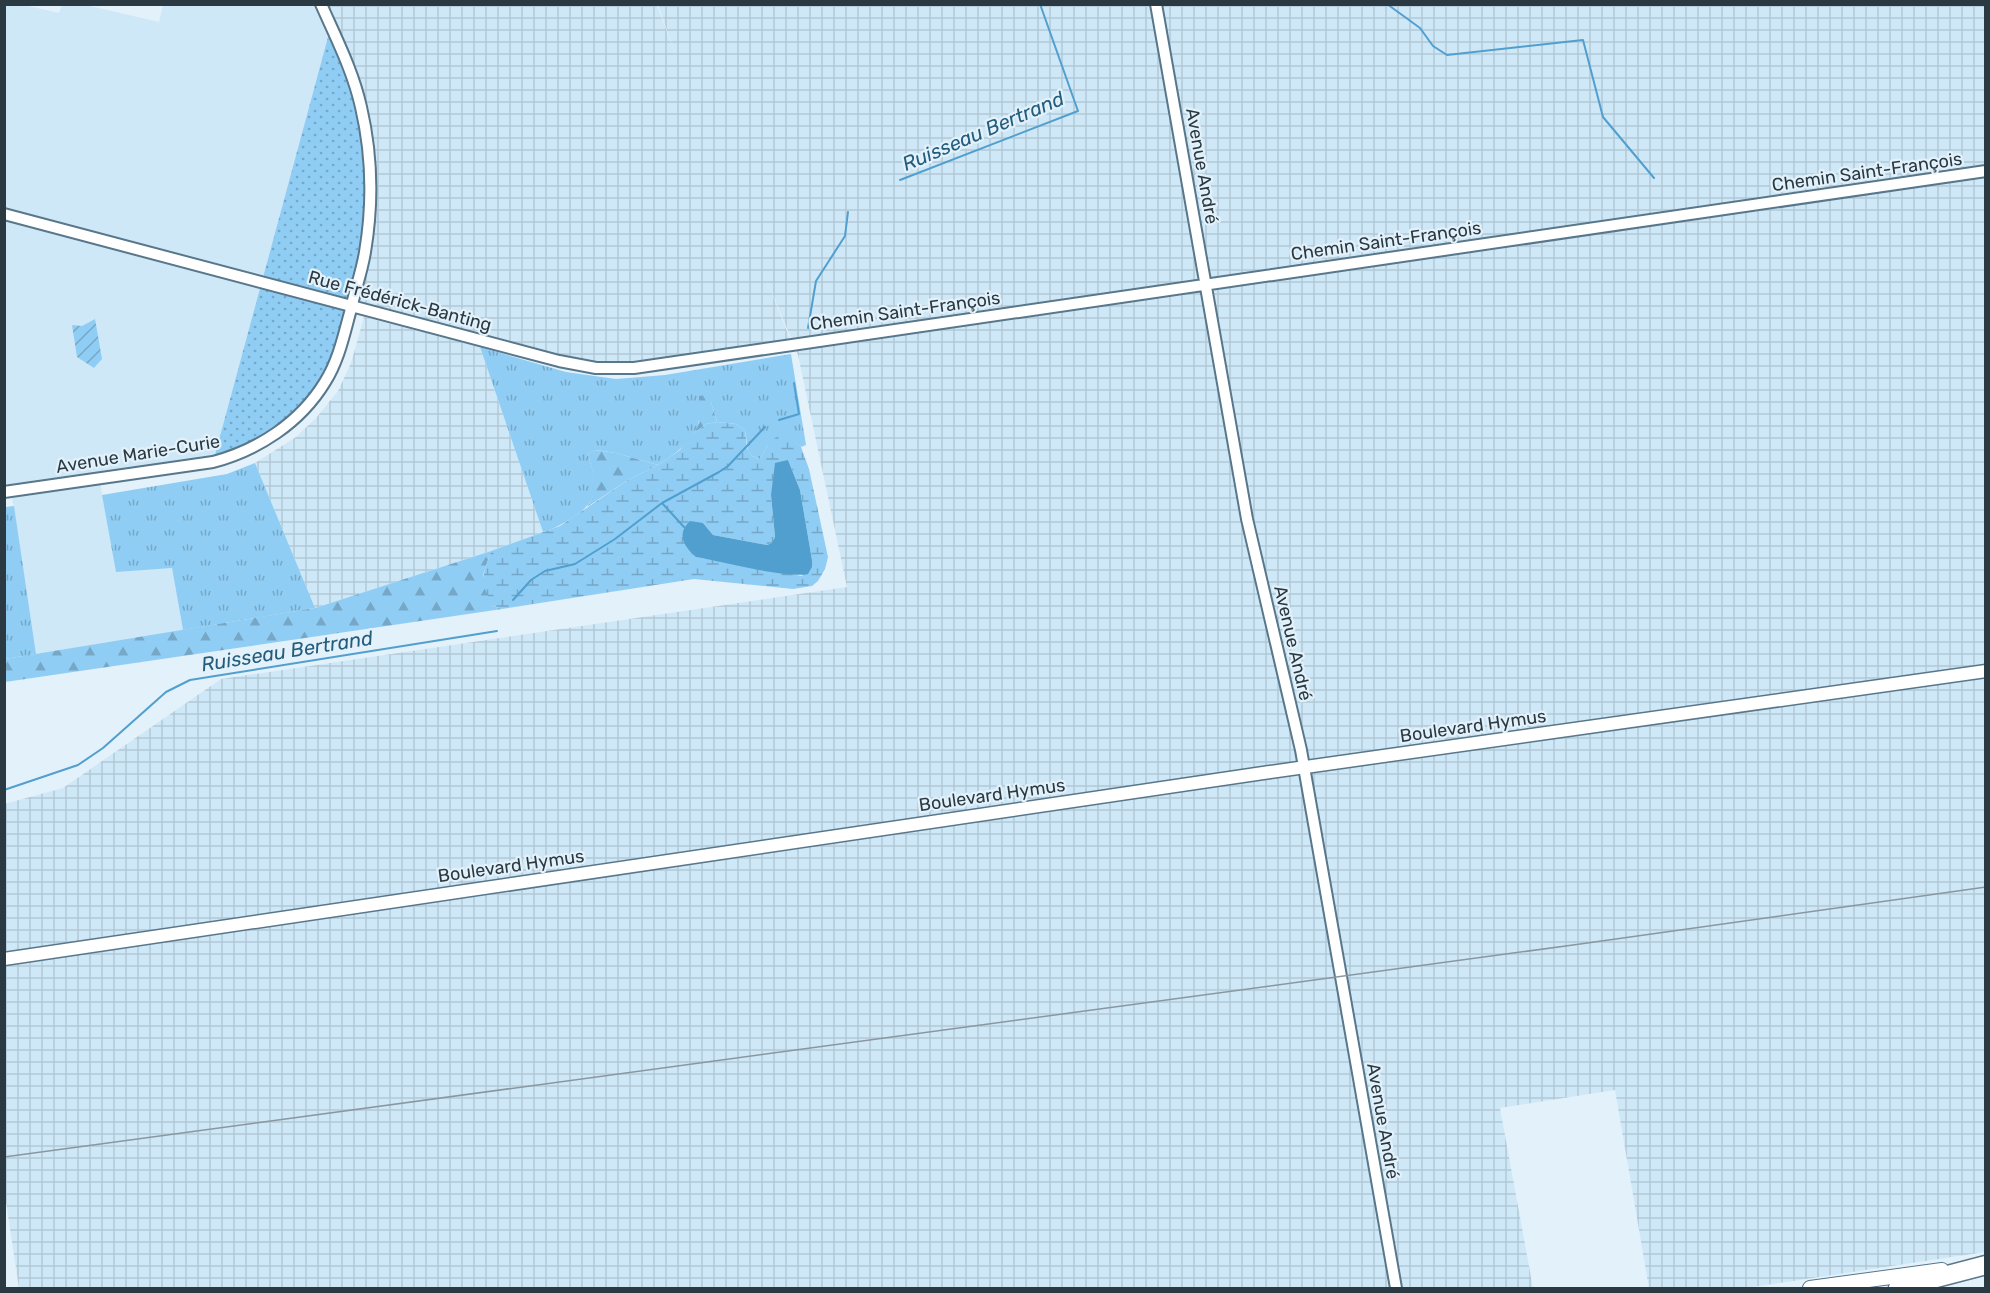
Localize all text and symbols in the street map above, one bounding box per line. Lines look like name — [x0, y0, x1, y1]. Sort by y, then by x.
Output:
water label: Ruisseau Bertrand — [898, 86, 1069, 176]
street label: Avenue André — [1181, 106, 1223, 226]
street label: Chemin Saint-François — [1770, 148, 1964, 196]
street label: Chemin Saint-François — [1289, 217, 1483, 265]
street label: Rue Frédérick-Banting — [306, 266, 494, 336]
street label: Chemin Saint-François — [808, 287, 1002, 335]
street label: Avenue Marie-Curie — [54, 430, 222, 478]
street label: Avenue André — [1269, 583, 1317, 703]
water label: Ruisseau Bertrand — [199, 625, 376, 676]
street label: Boulevard Hymus — [1398, 705, 1548, 747]
street label: Boulevard Hymus — [917, 774, 1067, 816]
street label: Boulevard Hymus — [436, 845, 586, 887]
street label: Avenue André — [1362, 1061, 1404, 1181]

